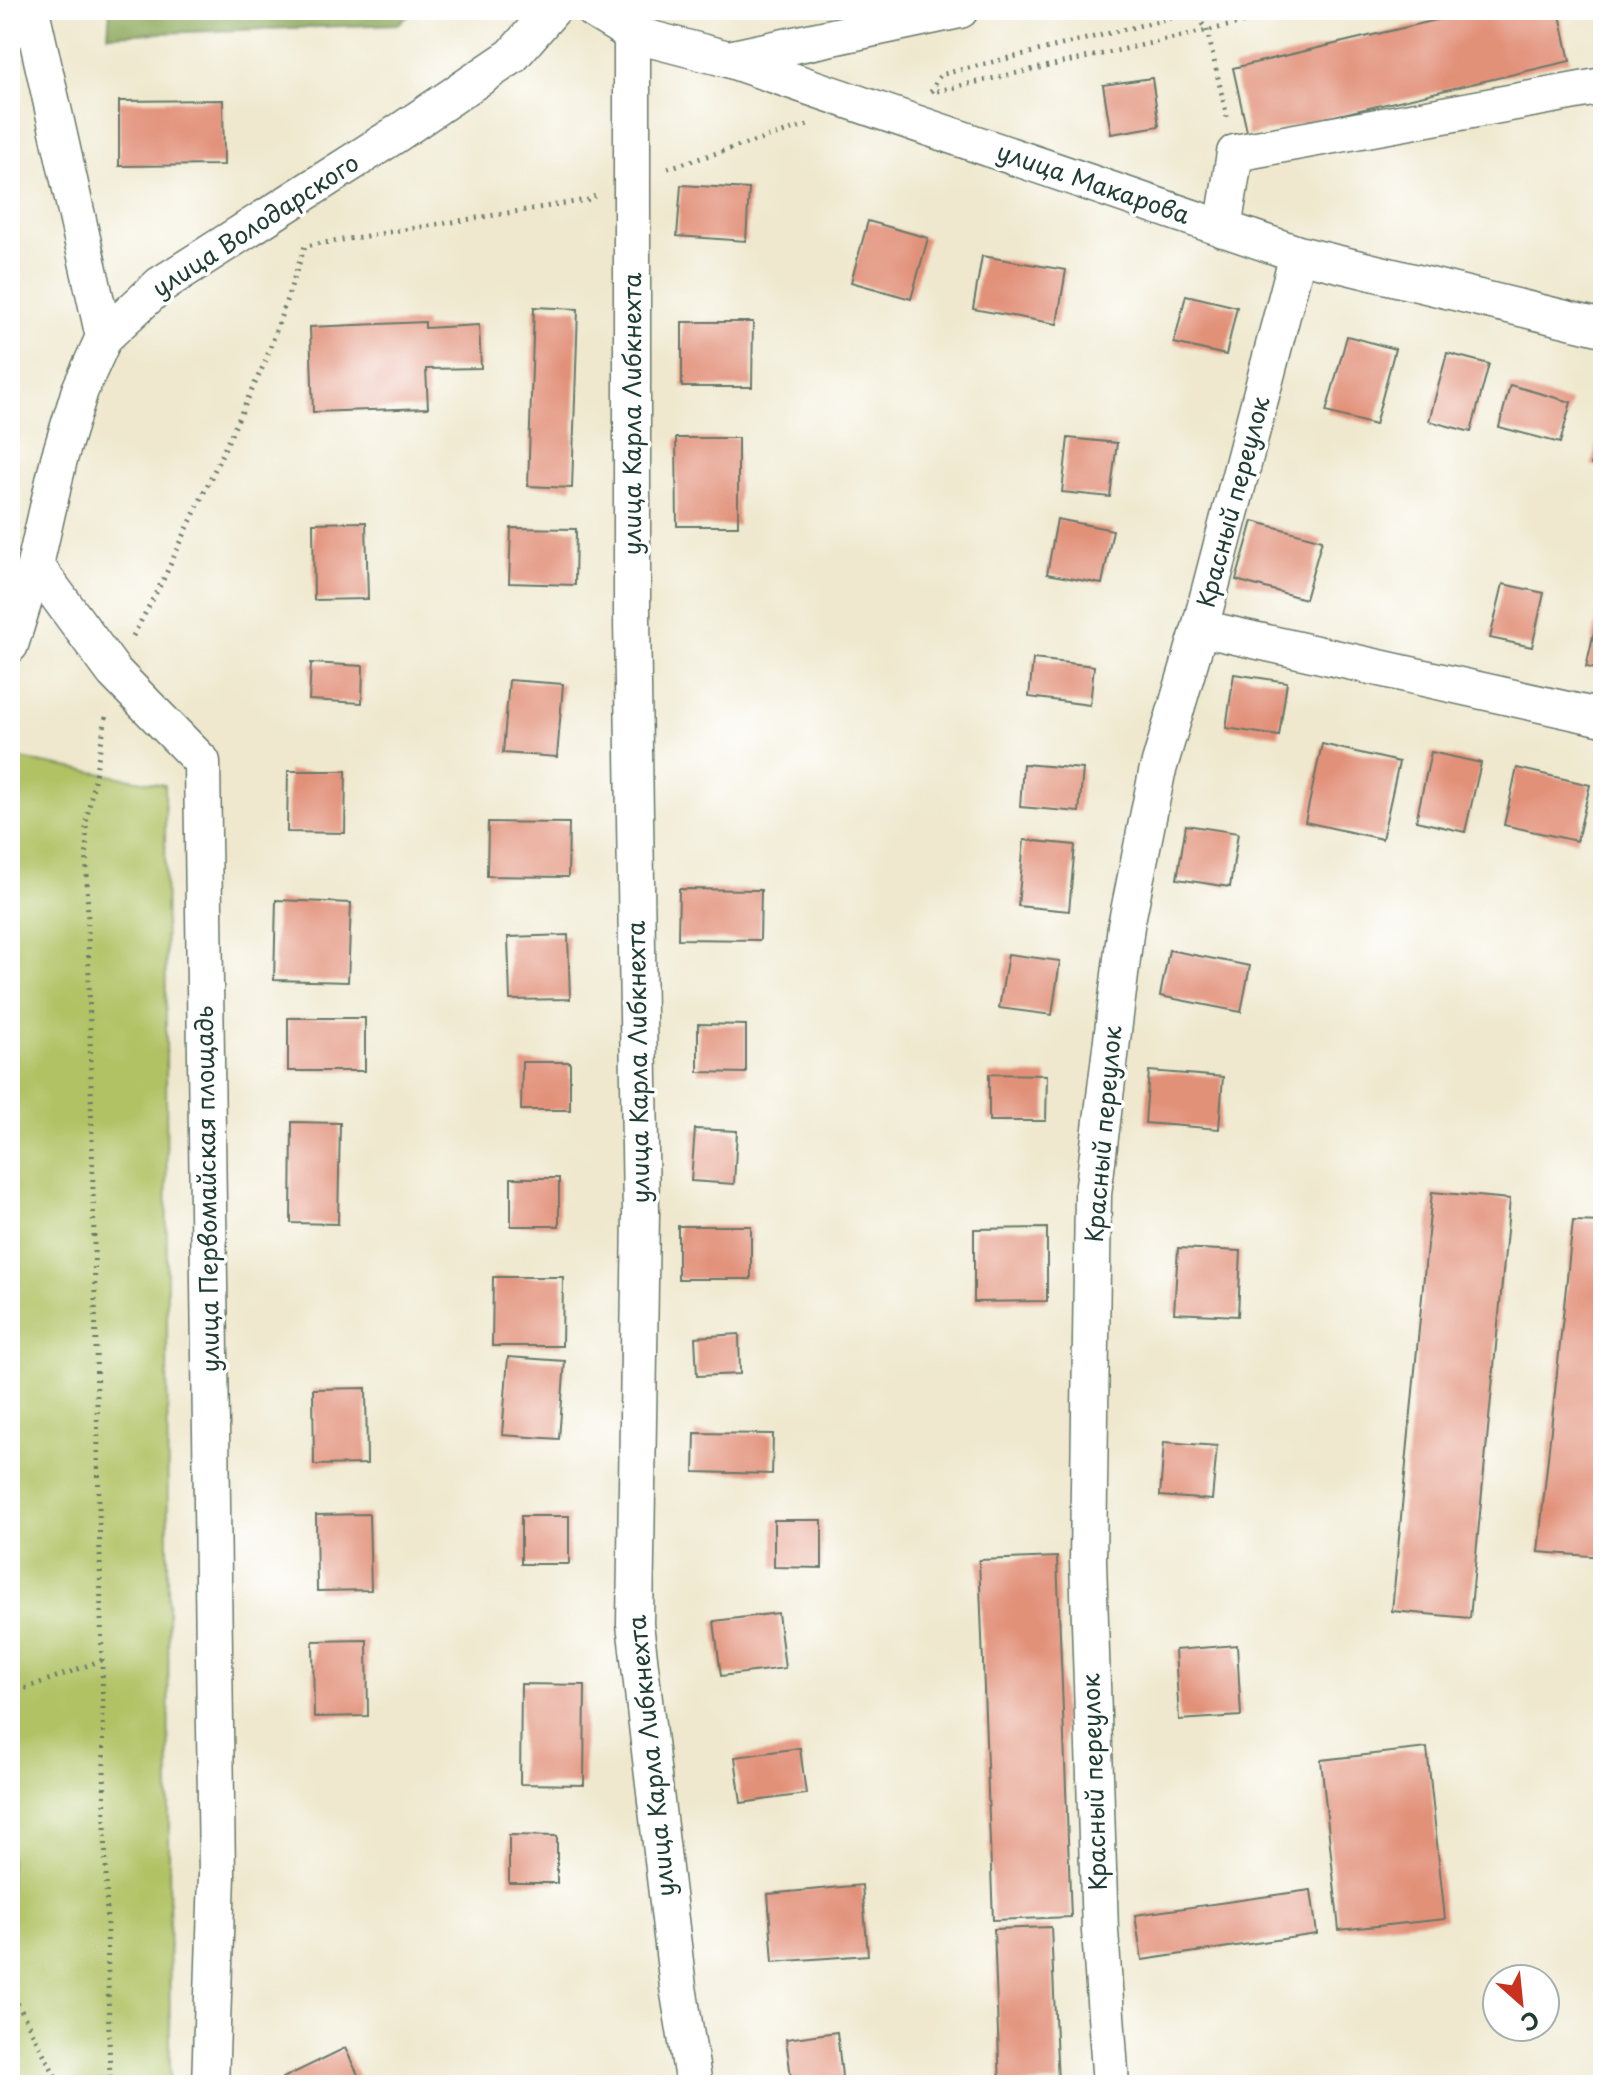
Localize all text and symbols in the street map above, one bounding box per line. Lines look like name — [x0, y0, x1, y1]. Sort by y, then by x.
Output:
street label: улица Макарова — [992, 132, 1195, 232]
street label: улица Володарского — [144, 144, 366, 305]
street label: улица Карла Либкнехта — [613, 273, 649, 555]
street label: Красный переулок — [1187, 391, 1278, 611]
street label: улица Карла Либкнехта — [617, 920, 657, 1204]
street label: улица Первомайская площадь — [185, 1005, 227, 1373]
street label: Красный переулок — [1075, 1023, 1129, 1244]
street label: улица Карла Либкнехта — [617, 1614, 683, 1899]
street label: Красный переулок — [1071, 1672, 1115, 1891]
north arrow — [1481, 1963, 1561, 2043]
text: С — [1516, 2004, 1546, 2041]

